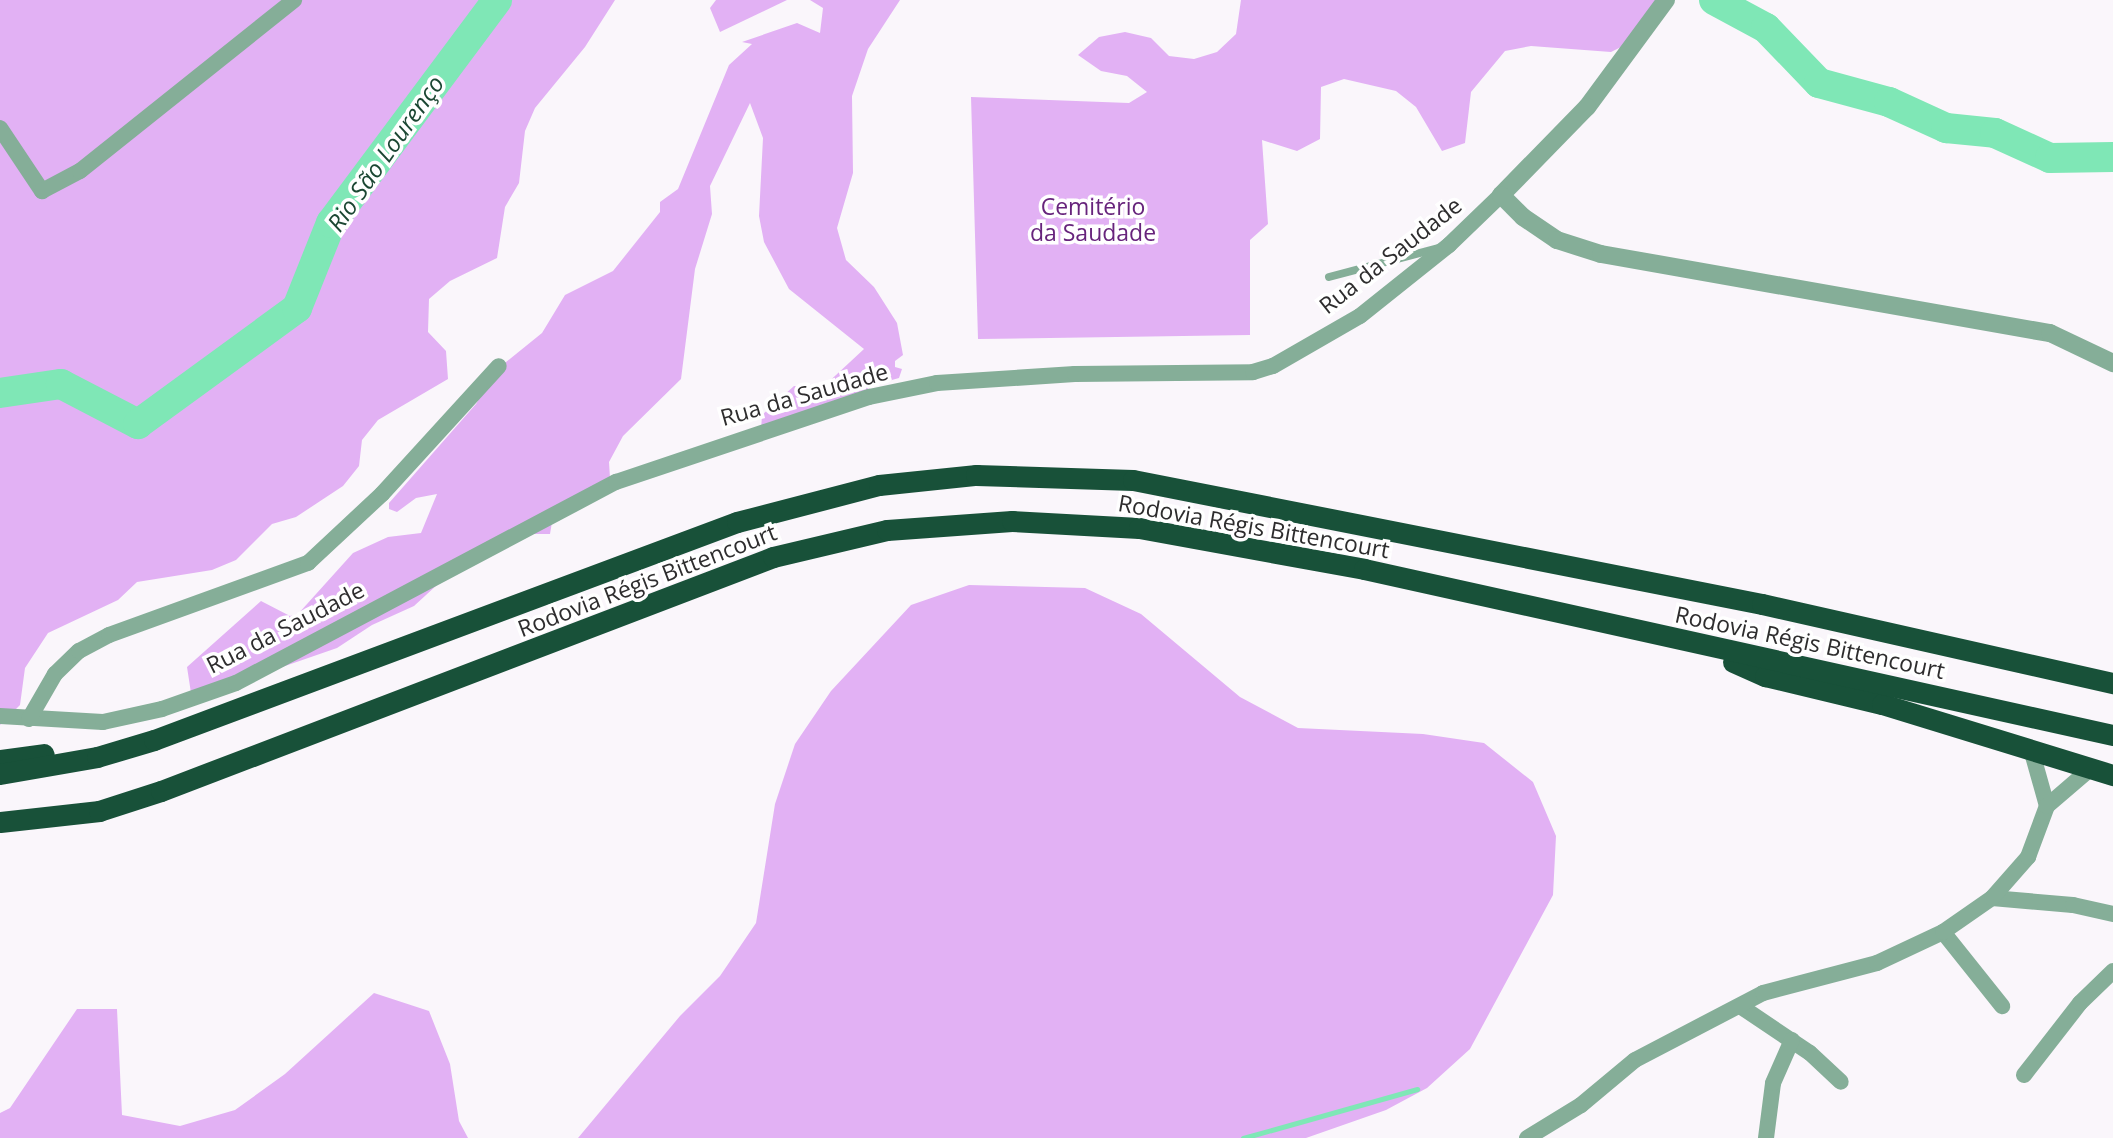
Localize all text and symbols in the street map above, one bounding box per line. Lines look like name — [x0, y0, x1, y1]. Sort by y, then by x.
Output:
water label: Rio São Lourenço — [321, 70, 449, 236]
street label: Rua da Saudade — [1313, 191, 1467, 319]
park label: Cemitério da Saudade — [1030, 192, 1156, 246]
street label: Rua da Saudade — [717, 357, 891, 431]
street label: Rodovia Régis Bittencourt — [1116, 489, 1392, 563]
street label: Rodovia Régis Bittencourt — [514, 518, 780, 642]
street label: Rua da Saudade — [202, 575, 368, 679]
street label: Rodovia Régis Bittencourt — [1673, 600, 1947, 684]

